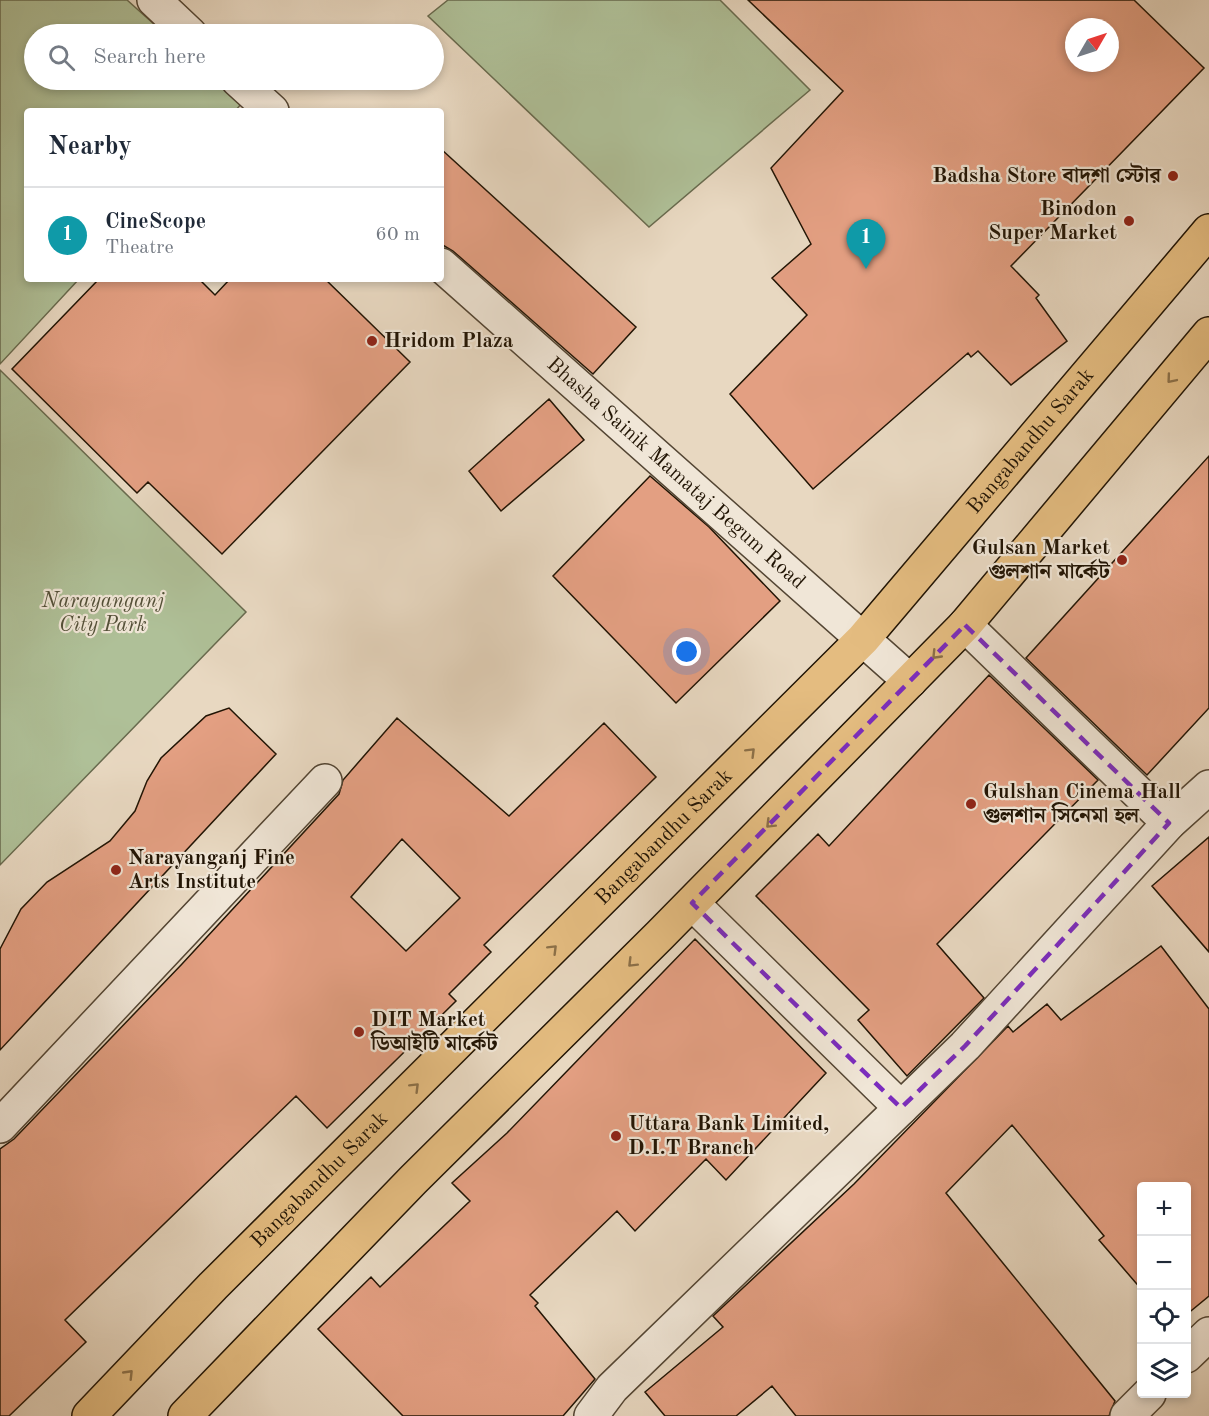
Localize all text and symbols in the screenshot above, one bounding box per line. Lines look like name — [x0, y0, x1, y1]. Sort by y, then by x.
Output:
north arrow — [1065, 18, 1119, 72]
search box — [24, 24, 444, 90]
icon: search — [45, 41, 78, 74]
text: Search here — [93, 46, 206, 68]
text: Nearby — [48, 134, 132, 160]
place label: Badsha Store বাদশা স্টোর — [932, 162, 1163, 187]
marker: Badsha Store বাদশা স্টোর — [1166, 169, 1180, 183]
place label: Binodon Super Market — [988, 199, 1117, 244]
text: CineScope — [105, 211, 206, 233]
marker: Binodon Super Market — [1122, 214, 1136, 228]
pin: 1 — [846, 220, 886, 269]
text: 1 — [62, 225, 73, 245]
text: 60 m — [375, 225, 420, 245]
text: Theatre — [105, 238, 174, 258]
place label: Hridom Plaza — [384, 331, 514, 352]
marker: Hridom Plaza — [365, 334, 379, 348]
street label: Bhasha Sainik Mamataj Begum Road — [543, 354, 809, 593]
street label: Bangabandhu Sarak — [963, 365, 1098, 518]
one-way arrow — [1168, 372, 1179, 383]
place label: Gulsan Market গুলশান মার্কেট — [972, 538, 1111, 583]
marker: Gulsan Market গুলশান মার্কেট — [1115, 553, 1129, 567]
park label: Narayanganj City Park — [41, 591, 165, 636]
your location — [672, 637, 701, 666]
one-way arrow — [932, 648, 943, 659]
one-way arrow — [743, 749, 754, 760]
street label: Bangabandhu Sarak — [592, 765, 736, 909]
place label: Gulshan Cinema Hall গুলশান সিনেমা হল — [983, 782, 1181, 827]
marker: Gulshan Cinema Hall গুলশান সিনেমা হল — [964, 797, 978, 811]
one-way arrow — [766, 817, 777, 828]
place label: Narayanganj Fine Arts Institute — [128, 848, 295, 893]
marker: Narayanganj Fine Arts Institute — [109, 863, 123, 877]
one-way arrow — [546, 946, 557, 956]
one-way arrow — [629, 955, 640, 966]
place label: DIT Market ডিআইটি মার্কেট — [370, 1010, 499, 1055]
marker: DIT Market ডিআইটি মার্কেট — [352, 1025, 366, 1039]
one-way arrow — [407, 1083, 418, 1094]
street label: Bangabandhu Sarak — [247, 1108, 392, 1252]
place label: Uttara Bank Limited, D.I.T Branch — [628, 1114, 829, 1159]
marker: Uttara Bank Limited, D.I.T Branch — [609, 1129, 623, 1143]
map controls — [1137, 1182, 1191, 1398]
button: + — [1137, 1182, 1191, 1236]
button: − — [1137, 1236, 1191, 1290]
button: locate — [1137, 1290, 1191, 1344]
button: layers — [1137, 1344, 1191, 1398]
one-way arrow — [122, 1370, 133, 1380]

